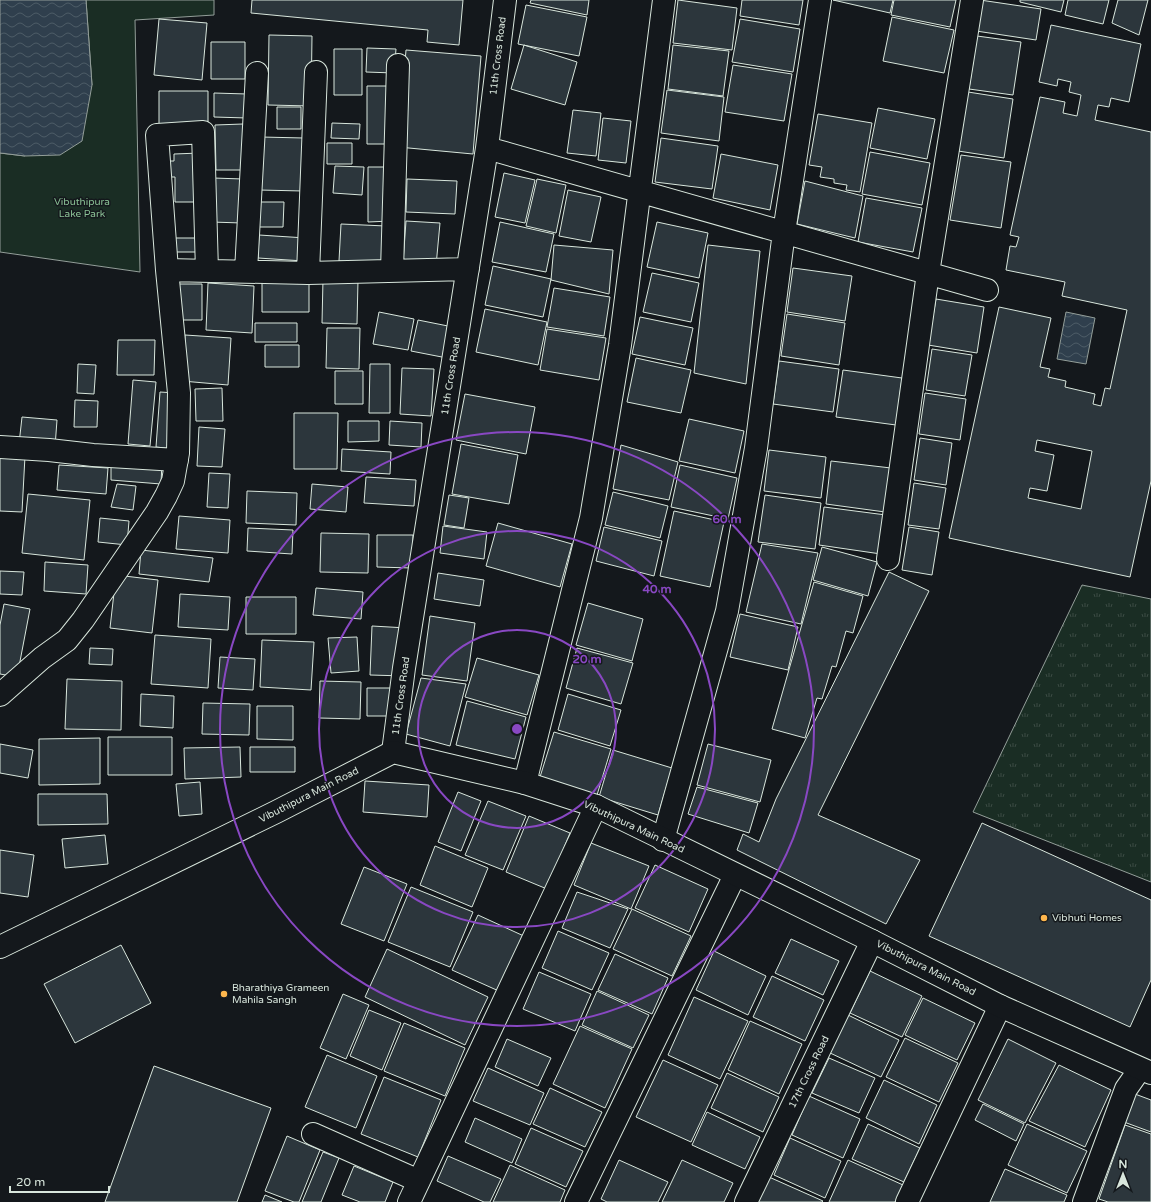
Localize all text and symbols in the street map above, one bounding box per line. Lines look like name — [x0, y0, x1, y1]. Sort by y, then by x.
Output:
street label: 11th Cross Road — [487, 16, 509, 96]
park label: Vibuthipura Lake Park — [54, 196, 110, 220]
street label: 11th Cross Road — [439, 336, 463, 416]
text: 60 m — [712, 512, 742, 526]
text: 40 m — [642, 582, 672, 596]
text: 20 m — [572, 652, 602, 666]
street label: 11th Cross Road — [390, 656, 412, 736]
centre of rings — [510, 722, 524, 736]
street label: Vibuthipura Main Road — [257, 765, 361, 825]
street label: Vibuthipura Main Road — [582, 798, 686, 856]
place label: Vibhuti Homes — [1052, 912, 1122, 924]
marker: Vibhuti Homes — [1039, 913, 1049, 923]
street label: Vibuthipura Main Road — [874, 938, 978, 998]
place label: Bharathiya Grameen Mahila Sangh — [232, 982, 329, 1006]
marker: Bharathiya Grameen Mahila Sangh — [219, 989, 229, 999]
street label: 17th Cross Road — [786, 1034, 832, 1110]
north arrow — [1103, 1154, 1143, 1194]
text: N — [1119, 1158, 1127, 1171]
scale bar — [10, 1168, 109, 1194]
text: 20 m — [16, 1175, 45, 1189]

